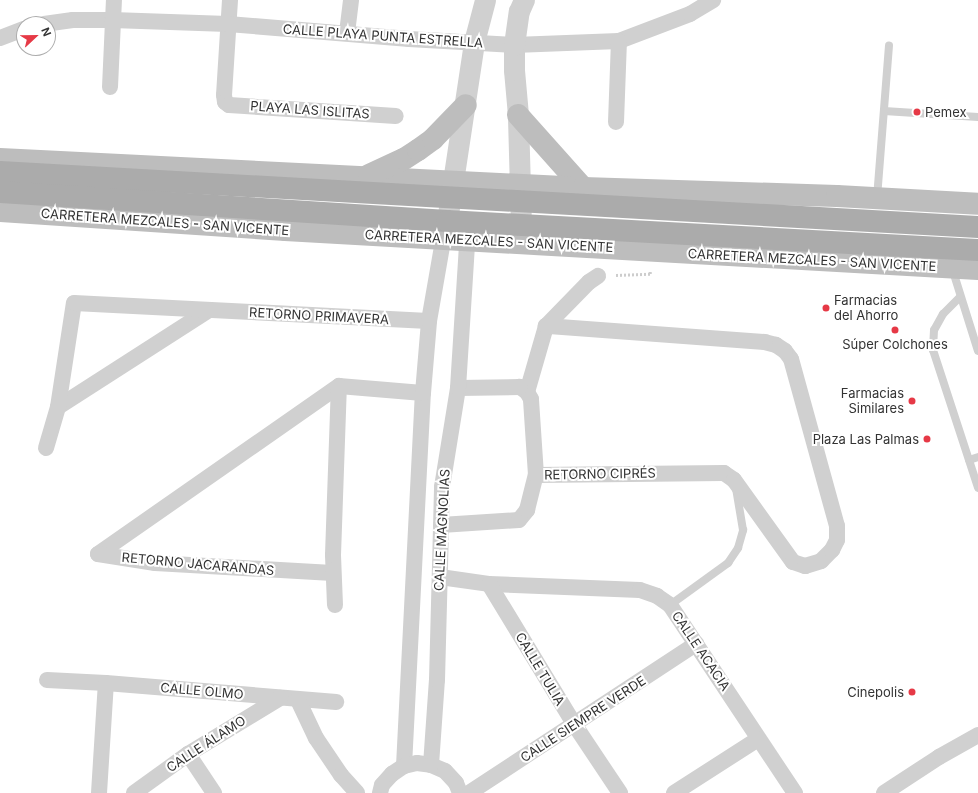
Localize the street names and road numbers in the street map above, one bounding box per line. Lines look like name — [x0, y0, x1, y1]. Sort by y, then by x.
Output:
street label: CALLE PLAYA PUNTA ESTRELLA — [282, 21, 484, 51]
street label: PLAYA LAS ISLITAS — [250, 98, 370, 122]
street label: CARRETERA MEZCALES - SAN VICENTE — [40, 206, 290, 238]
street label: CARRETERA MEZCALES - SAN VICENTE — [364, 227, 614, 255]
street label: CARRETERA MEZCALES - SAN VICENTE — [687, 246, 937, 274]
street label: RETORNO PRIMAVERA — [249, 305, 389, 327]
street label: RETORNO CIPRÉS — [544, 465, 656, 483]
street label: CALLE MAGNOLIAS — [431, 469, 453, 591]
street label: RETORNO JACARANDAS — [121, 550, 275, 578]
street label: CALLE ACACIA — [669, 608, 733, 694]
street label: CALLE TULIA — [512, 630, 568, 708]
street label: CALLE SIEMPRE VERDE — [517, 673, 649, 765]
street label: CALLE OLMO — [160, 680, 244, 702]
street label: CALLE ÁLAMO — [163, 713, 249, 775]

